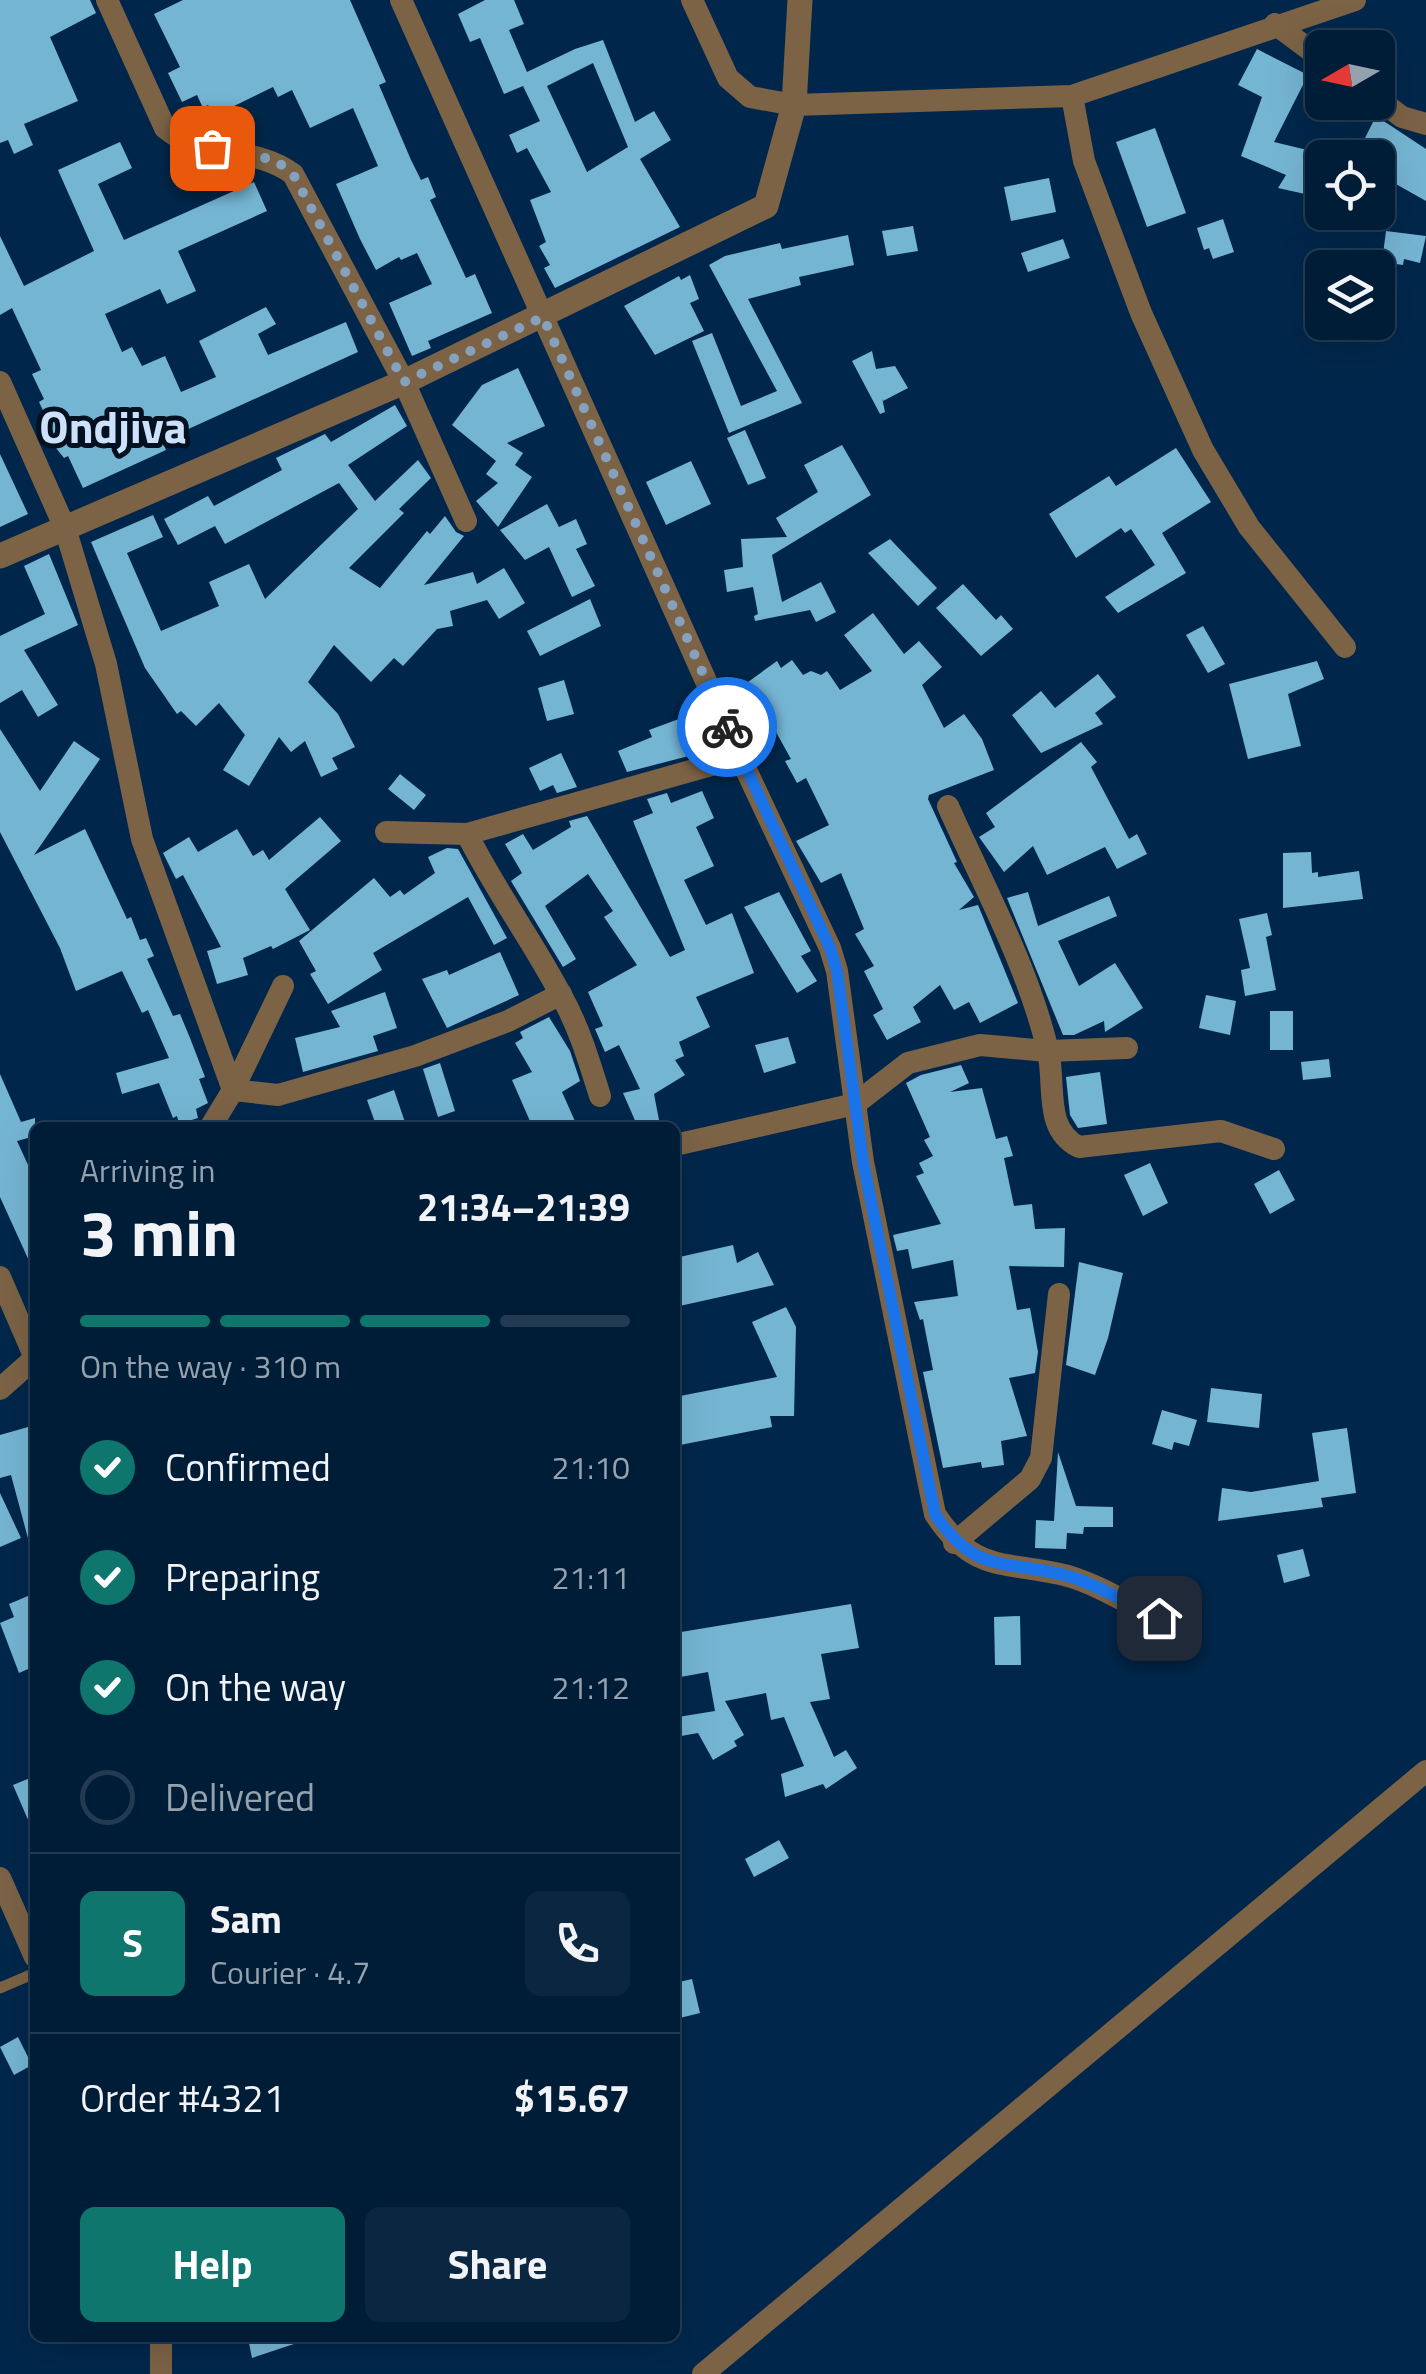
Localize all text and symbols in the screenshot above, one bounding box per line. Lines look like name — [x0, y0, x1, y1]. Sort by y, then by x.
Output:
north arrow — [1305, 30, 1395, 120]
map controls — [1305, 30, 1395, 340]
pin — [170, 106, 255, 191]
icon: bag — [185, 121, 240, 176]
button: locate — [1305, 140, 1395, 230]
button: layers — [1305, 250, 1395, 340]
district label: Ondjiva — [39, 392, 187, 460]
courier — [677, 677, 777, 777]
icon: bike — [700, 700, 755, 755]
text: Arriving in — [80, 1146, 216, 1194]
text: 21:34–21:39 — [417, 1178, 630, 1236]
text: 3 min — [80, 1182, 238, 1281]
text: On the way · 310 m — [80, 1342, 341, 1390]
text: Confirmed — [165, 1438, 331, 1496]
icon: check — [80, 1440, 135, 1495]
text: 21:10 — [551, 1443, 630, 1491]
text: Preparing — [165, 1548, 320, 1606]
icon: check — [80, 1550, 135, 1605]
text: 21:11 — [551, 1553, 630, 1601]
pin — [1117, 1576, 1202, 1661]
icon: home — [1132, 1591, 1187, 1646]
text: On the way — [165, 1658, 346, 1716]
icon: check — [80, 1660, 135, 1715]
text: 21:12 — [551, 1663, 630, 1711]
text: Delivered — [165, 1768, 315, 1826]
text: Sam — [210, 1890, 282, 1948]
button: phone — [525, 1891, 630, 1996]
text: S — [122, 1914, 143, 1972]
text: Courier · 4.7 — [210, 1948, 370, 1996]
text: Order #4321 — [80, 2069, 285, 2127]
text: $15.67 — [514, 2069, 630, 2127]
button: Help — [80, 2207, 345, 2322]
button: Share — [365, 2207, 630, 2322]

